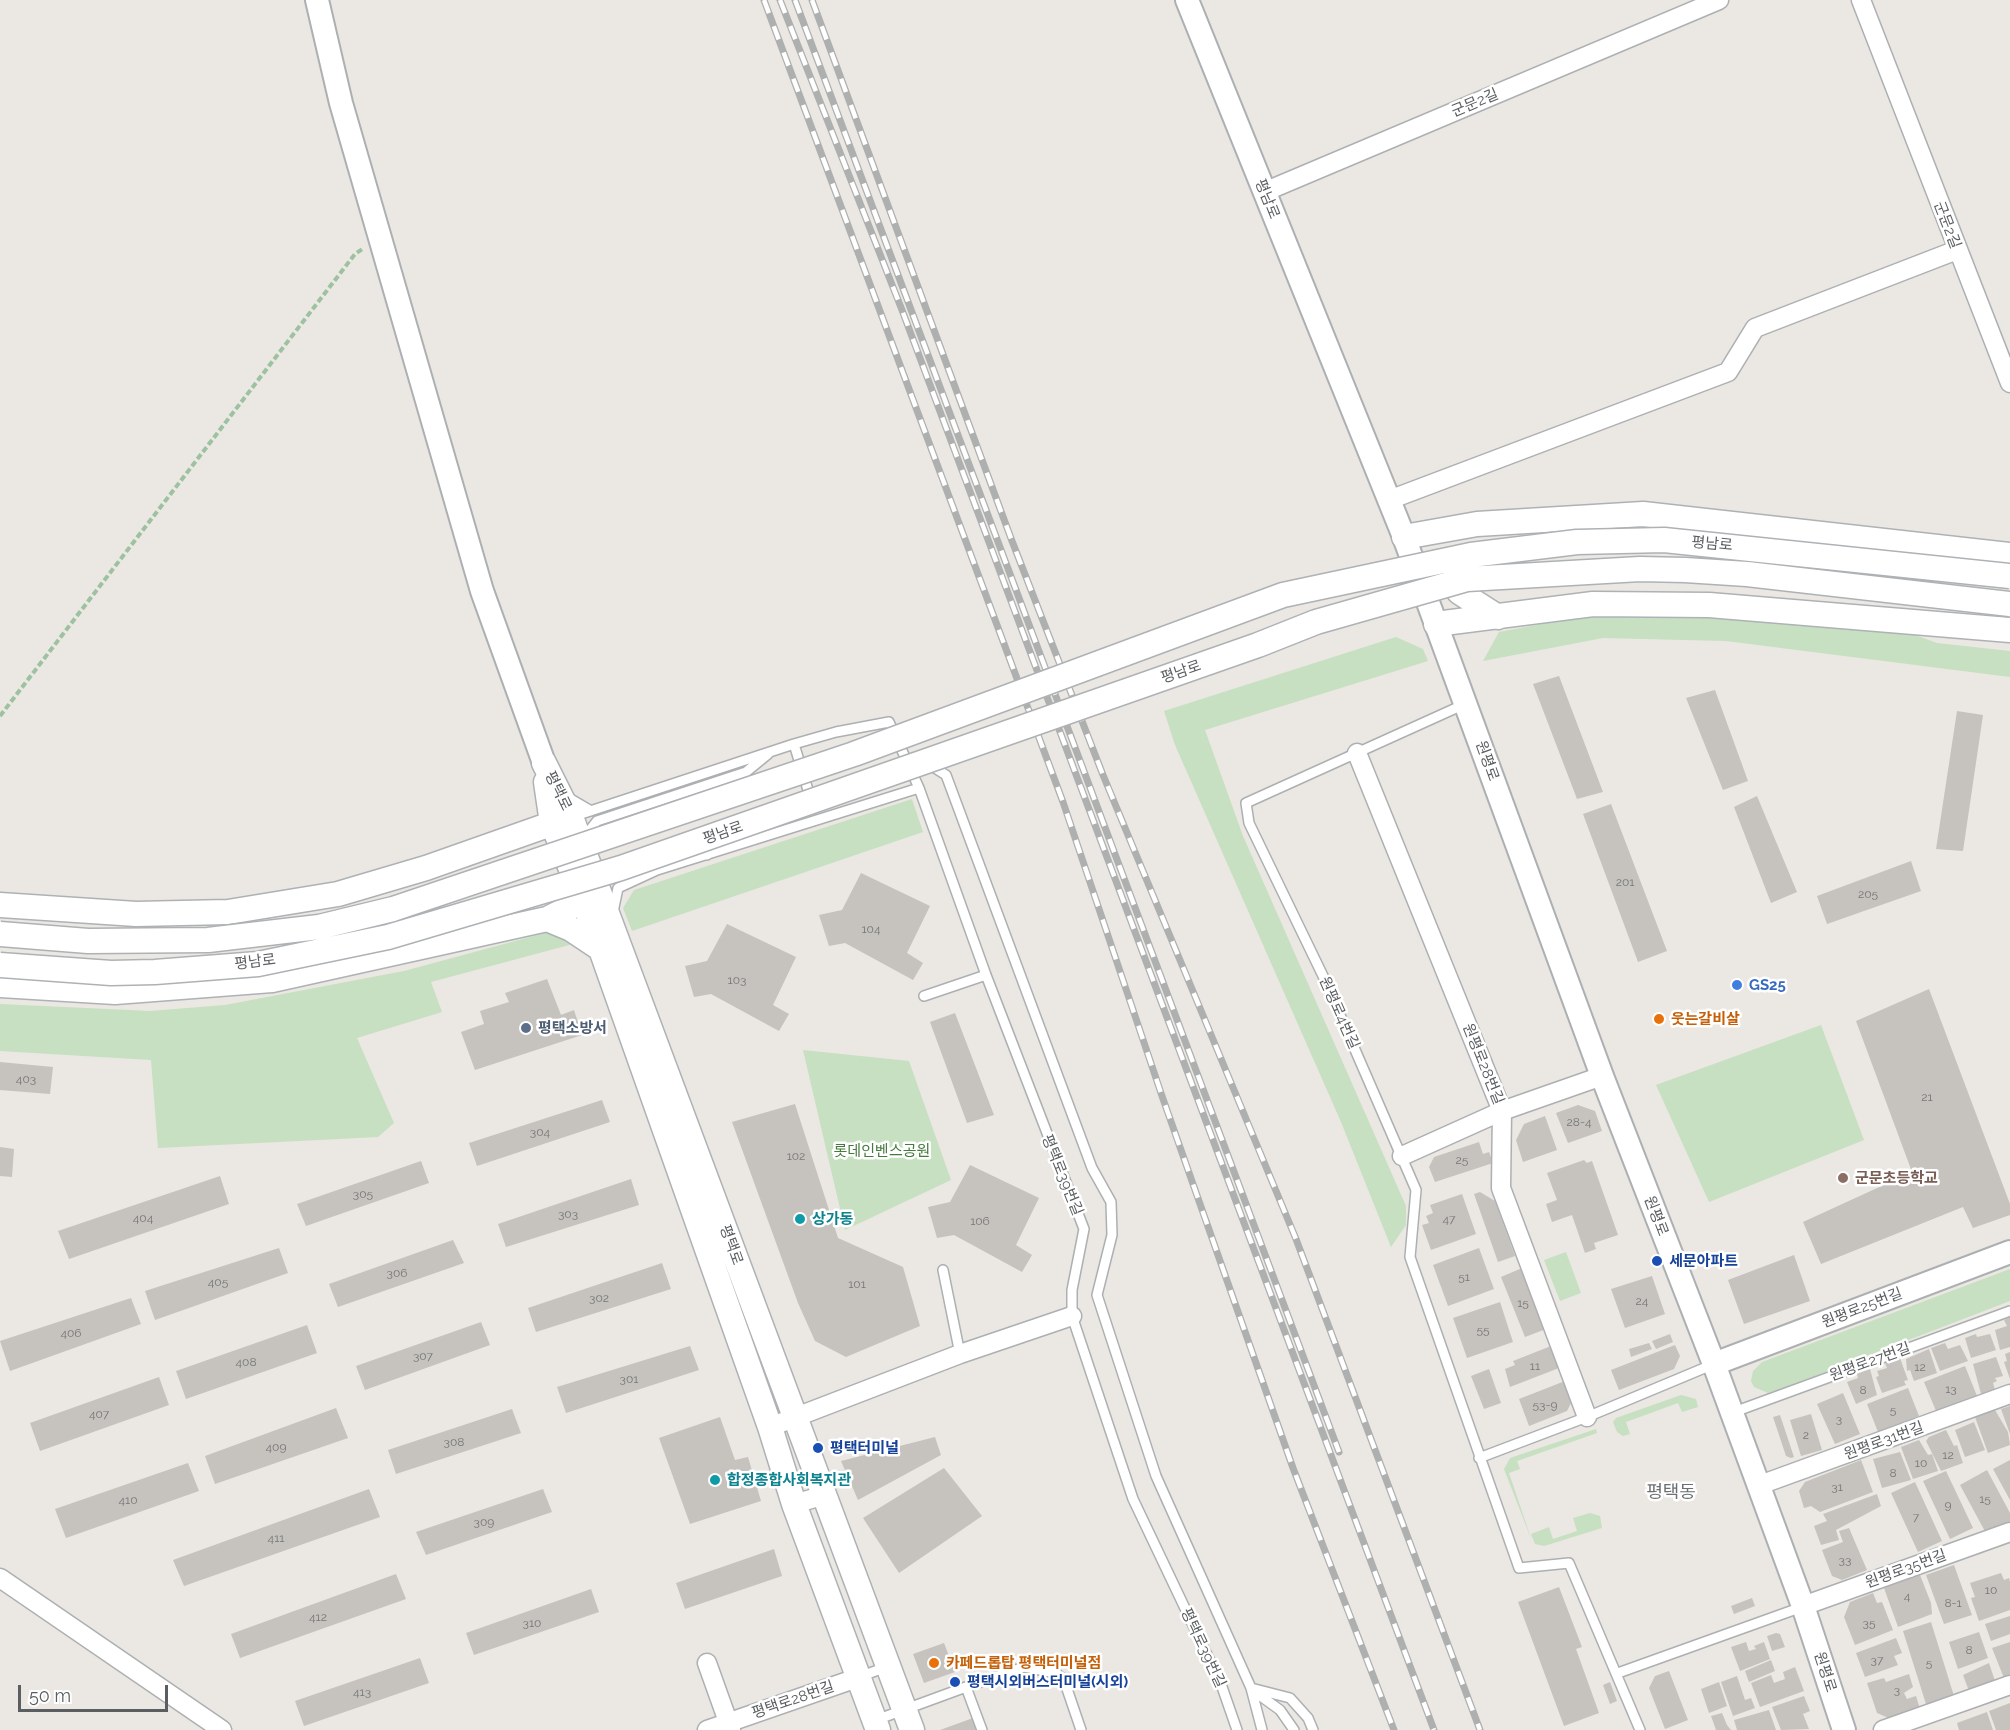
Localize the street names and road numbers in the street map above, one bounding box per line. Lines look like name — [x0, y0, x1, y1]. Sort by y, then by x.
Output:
street label: 군문2길 — [1449, 85, 1501, 121]
street label: 평남로 — [1251, 176, 1283, 222]
street label: 군문2길 — [1930, 199, 1964, 251]
street label: 평남로 — [1691, 533, 1733, 555]
street label: 평남로 — [1158, 657, 1204, 687]
street label: 원평로 — [1471, 738, 1503, 784]
street label: 평택로 — [541, 768, 575, 814]
street label: 평남로 — [700, 818, 746, 848]
street label: 평남로 — [233, 951, 277, 973]
street label: 원평로4번길 — [1315, 974, 1363, 1052]
street label: 원평로28번길 — [1459, 1021, 1507, 1107]
street label: 평택로39번길 — [1038, 1132, 1086, 1218]
street label: 원평로 — [1640, 1193, 1672, 1239]
street label: 평택로 — [715, 1222, 747, 1268]
street label: 원평로25번길 — [1819, 1284, 1905, 1332]
street label: 원평로27번길 — [1827, 1339, 1913, 1385]
street label: 원평로31번길 — [1842, 1418, 1926, 1464]
street label: 원평로35번길 — [1863, 1546, 1949, 1592]
street label: 평택로39번길 — [1177, 1605, 1229, 1691]
street label: 원평로 — [1810, 1650, 1840, 1694]
street label: 평택로28번길 — [750, 1678, 836, 1722]

